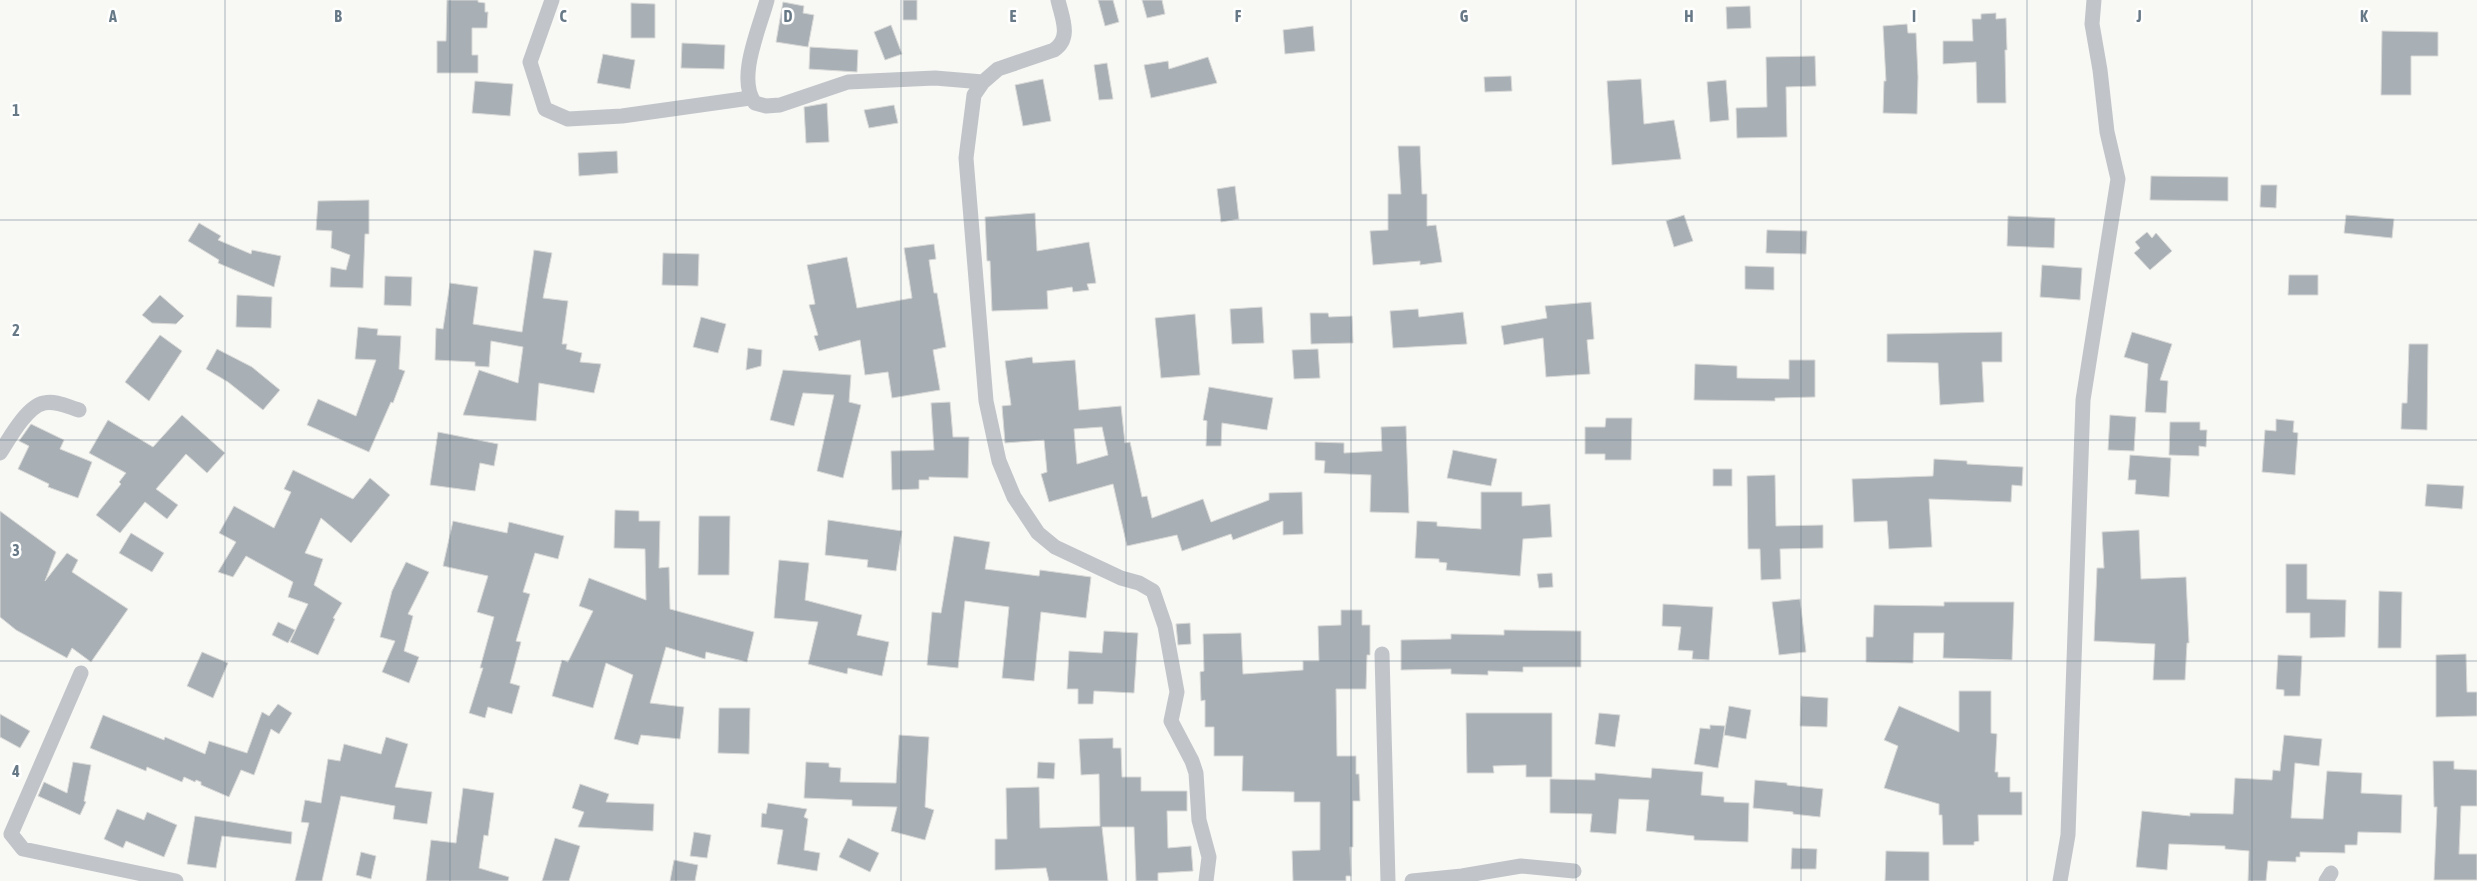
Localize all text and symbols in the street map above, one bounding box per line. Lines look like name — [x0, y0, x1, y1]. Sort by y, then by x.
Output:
text: A — [108, 7, 117, 25]
text: B — [334, 7, 342, 25]
text: C — [559, 7, 567, 25]
text: D — [784, 7, 793, 25]
text: E — [1010, 7, 1017, 25]
text: F — [1235, 7, 1242, 25]
text: G — [1460, 7, 1469, 25]
text: H — [1684, 7, 1694, 25]
text: I — [1912, 7, 1916, 25]
text: J — [2135, 7, 2142, 25]
text: K — [2360, 7, 2368, 25]
text: 1 — [12, 101, 20, 119]
text: 2 — [12, 321, 20, 339]
text: 3 — [12, 541, 20, 559]
text: 4 — [11, 762, 20, 780]

